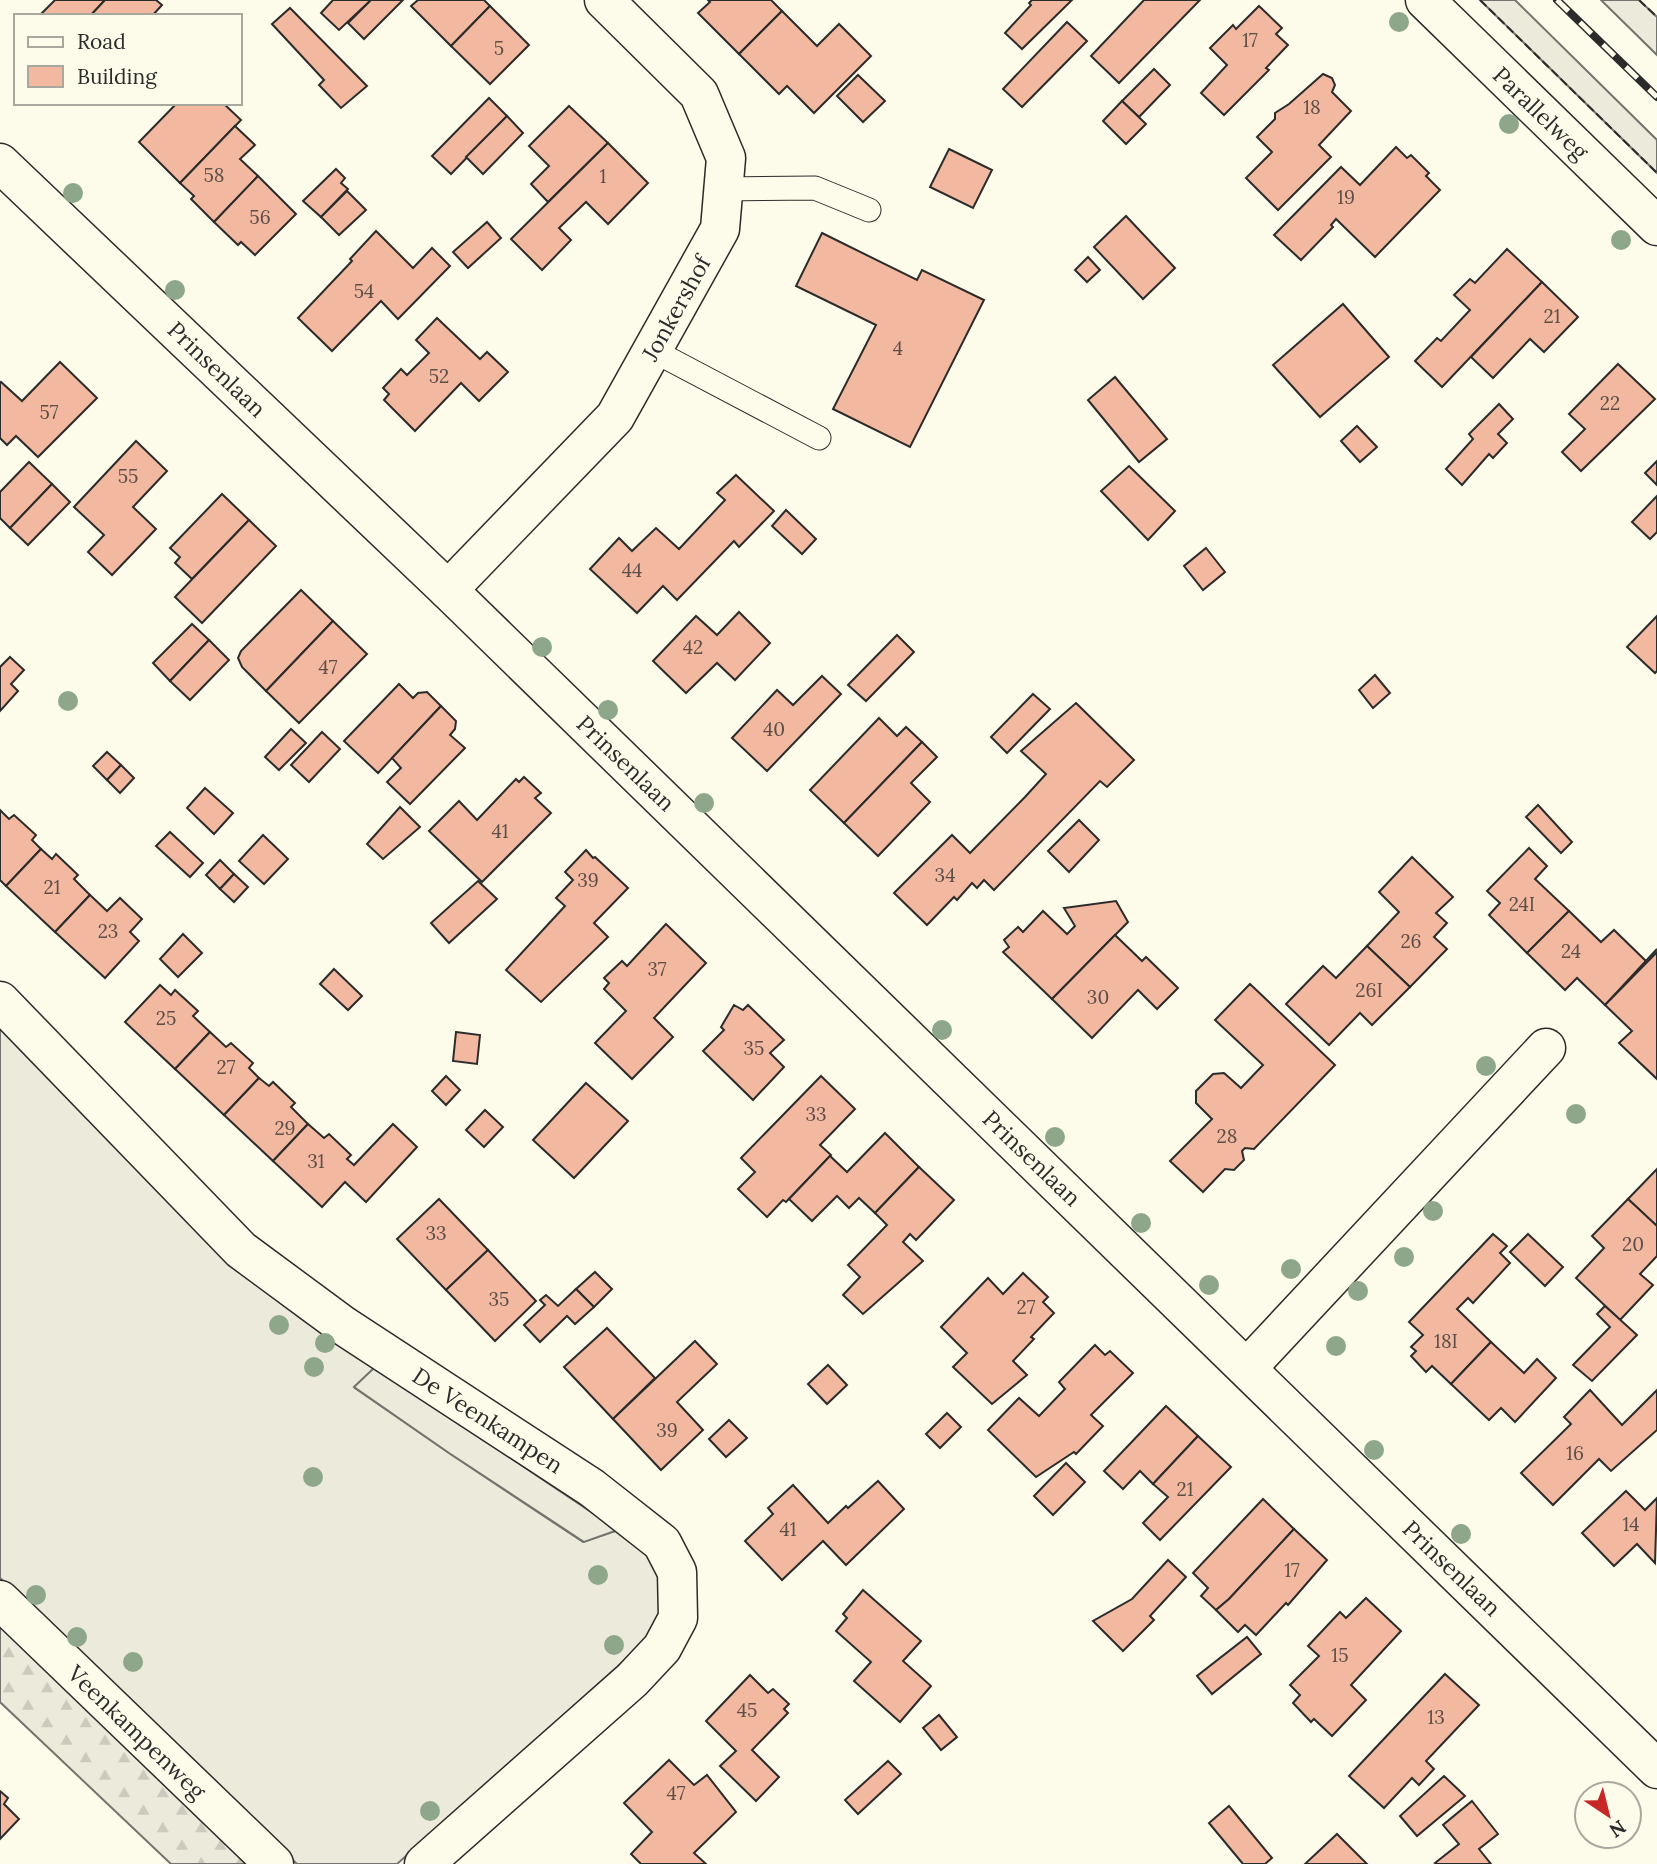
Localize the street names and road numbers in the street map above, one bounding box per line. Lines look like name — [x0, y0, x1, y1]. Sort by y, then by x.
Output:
street label: Parallelweg — [1487, 60, 1596, 167]
street label: Jonkershof — [635, 248, 718, 367]
street label: Prinsenlaan — [162, 315, 272, 423]
street label: Prinsenlaan — [571, 709, 681, 817]
street label: Prinsenlaan — [977, 1104, 1087, 1212]
street label: De Veenkampen — [407, 1361, 569, 1479]
street label: Prinsenlaan — [1397, 1514, 1507, 1622]
street label: Veenkampenweg — [61, 1658, 213, 1806]

